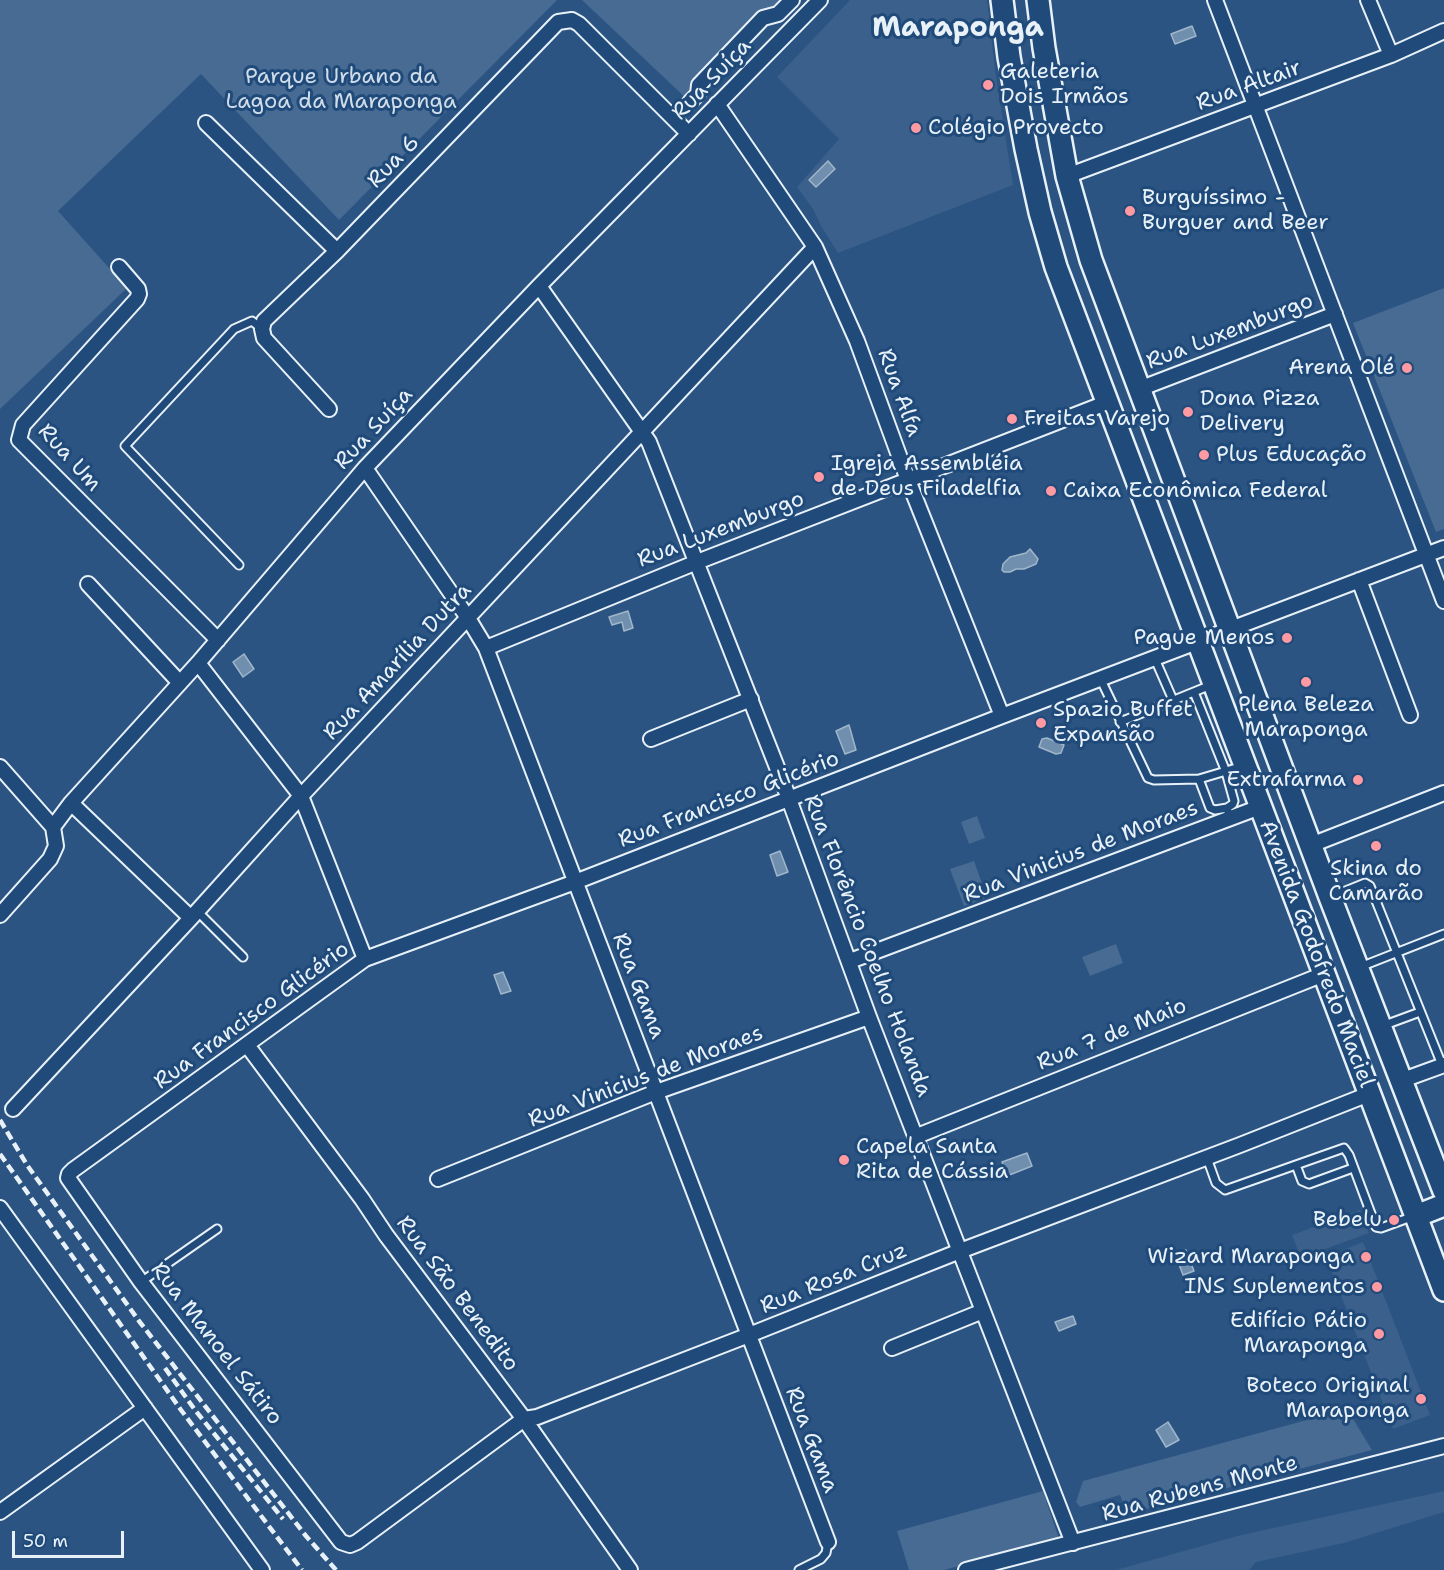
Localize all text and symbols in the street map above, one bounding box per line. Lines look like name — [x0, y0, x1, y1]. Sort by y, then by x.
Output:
district label: Maraponga — [872, 12, 1044, 46]
street label: Rua Suíça — [667, 34, 757, 126]
street label: Rua Altair — [1193, 55, 1305, 117]
place label: Galeteria Dois Irmãos — [1000, 59, 1129, 110]
park label: Parque Urbano da Lagoa da Maraponga — [225, 64, 457, 116]
marker: Galeteria Dois Irmãos — [981, 78, 995, 92]
place label: Colégio Provecto — [928, 115, 1104, 141]
marker: Colégio Provecto — [909, 121, 923, 135]
street label: Rua 6 — [362, 130, 426, 194]
place label: Burguíssimo - Burguer and Beer — [1142, 185, 1329, 236]
marker: Burguíssimo - Burguer and Beer — [1123, 204, 1137, 218]
street label: Rua Luxemburgo — [1143, 288, 1317, 376]
street label: Rua Alfa — [871, 346, 927, 440]
place label: Arena Olé — [1288, 355, 1395, 381]
marker: Arena Olé — [1400, 361, 1414, 375]
street label: Rua Suíça — [329, 382, 419, 476]
place label: Dona Pizza Delivery — [1200, 386, 1319, 438]
marker: Dona Pizza Delivery — [1181, 405, 1195, 419]
place label: Freitas Varejo — [1024, 406, 1170, 432]
marker: Freitas Varejo — [1005, 412, 1019, 426]
street label: Rua Um — [32, 419, 106, 497]
place label: Plus Educação — [1216, 442, 1367, 468]
marker: Plus Educação — [1197, 448, 1211, 462]
place label: Igreja Assembléia de Deus Filadelfia — [831, 451, 1023, 502]
marker: Igreja Assembléia de Deus Filadelfia — [812, 470, 826, 484]
place label: Caixa Econômica Federal — [1063, 478, 1327, 504]
marker: Caixa Econômica Federal — [1044, 484, 1058, 498]
street label: Rua Luxemburgo — [634, 486, 808, 574]
street label: Rua Amarília Dutra — [318, 578, 478, 746]
place label: Pague Menos — [1134, 625, 1275, 651]
marker: Pague Menos — [1280, 631, 1294, 645]
marker: Plena Beleza Maraponga — [1299, 675, 1313, 689]
place label: Plena Beleza Maraponga — [1238, 692, 1374, 744]
place label: Spazio Buffet Expansão — [1053, 697, 1193, 748]
marker: Spazio Buffet Expansão — [1034, 716, 1048, 730]
street label: Rua Francisco Glicério — [615, 746, 843, 854]
place label: Extrafarma — [1227, 767, 1346, 793]
marker: Extrafarma — [1351, 773, 1365, 787]
street label: Rua Florêncio Coelho Holanda — [797, 791, 937, 1101]
street label: Rua Vinicius de Moraes — [960, 795, 1202, 909]
street label: Avenida Godofredo Maciel — [1253, 817, 1379, 1091]
marker: Skina do Camarão — [1369, 839, 1383, 853]
place label: Skina do Camarão — [1329, 856, 1423, 908]
street label: Rua Gama — [606, 929, 670, 1043]
street label: Rua Francisco Glicério — [149, 936, 355, 1096]
street label: Rua 7 de Maio — [1033, 993, 1191, 1077]
street label: Rua Vinicius de Moraes — [525, 1020, 767, 1134]
place label: Capela Santa Rita de Cássia — [856, 1134, 1008, 1186]
marker: Capela Santa Rita de Cássia — [837, 1153, 851, 1167]
place label: Bebelu — [1313, 1207, 1382, 1233]
street label: Rua São Benedito — [390, 1211, 524, 1377]
marker: Bebelu — [1387, 1213, 1401, 1227]
street label: Rua Rosa Cruz — [757, 1238, 911, 1320]
place label: Wizard Maraponga — [1147, 1244, 1354, 1270]
marker: Wizard Maraponga — [1359, 1250, 1373, 1264]
street label: Rua Manoel Sátiro — [144, 1257, 288, 1431]
place label: INS Suplementos — [1184, 1274, 1365, 1300]
marker: INS Suplementos — [1370, 1280, 1384, 1294]
place label: Edifício Pátio Maraponga — [1230, 1308, 1367, 1360]
marker: Edifício Pátio Maraponga — [1372, 1327, 1386, 1341]
place label: Boteco Original Maraponga — [1246, 1373, 1409, 1424]
street label: Rua Gama — [779, 1383, 843, 1497]
marker: Boteco Original Maraponga — [1414, 1392, 1428, 1406]
street label: Rua Rubens Monte — [1099, 1450, 1301, 1528]
scale bar — [15, 1519, 128, 1557]
text: 50 m — [23, 1529, 68, 1553]

